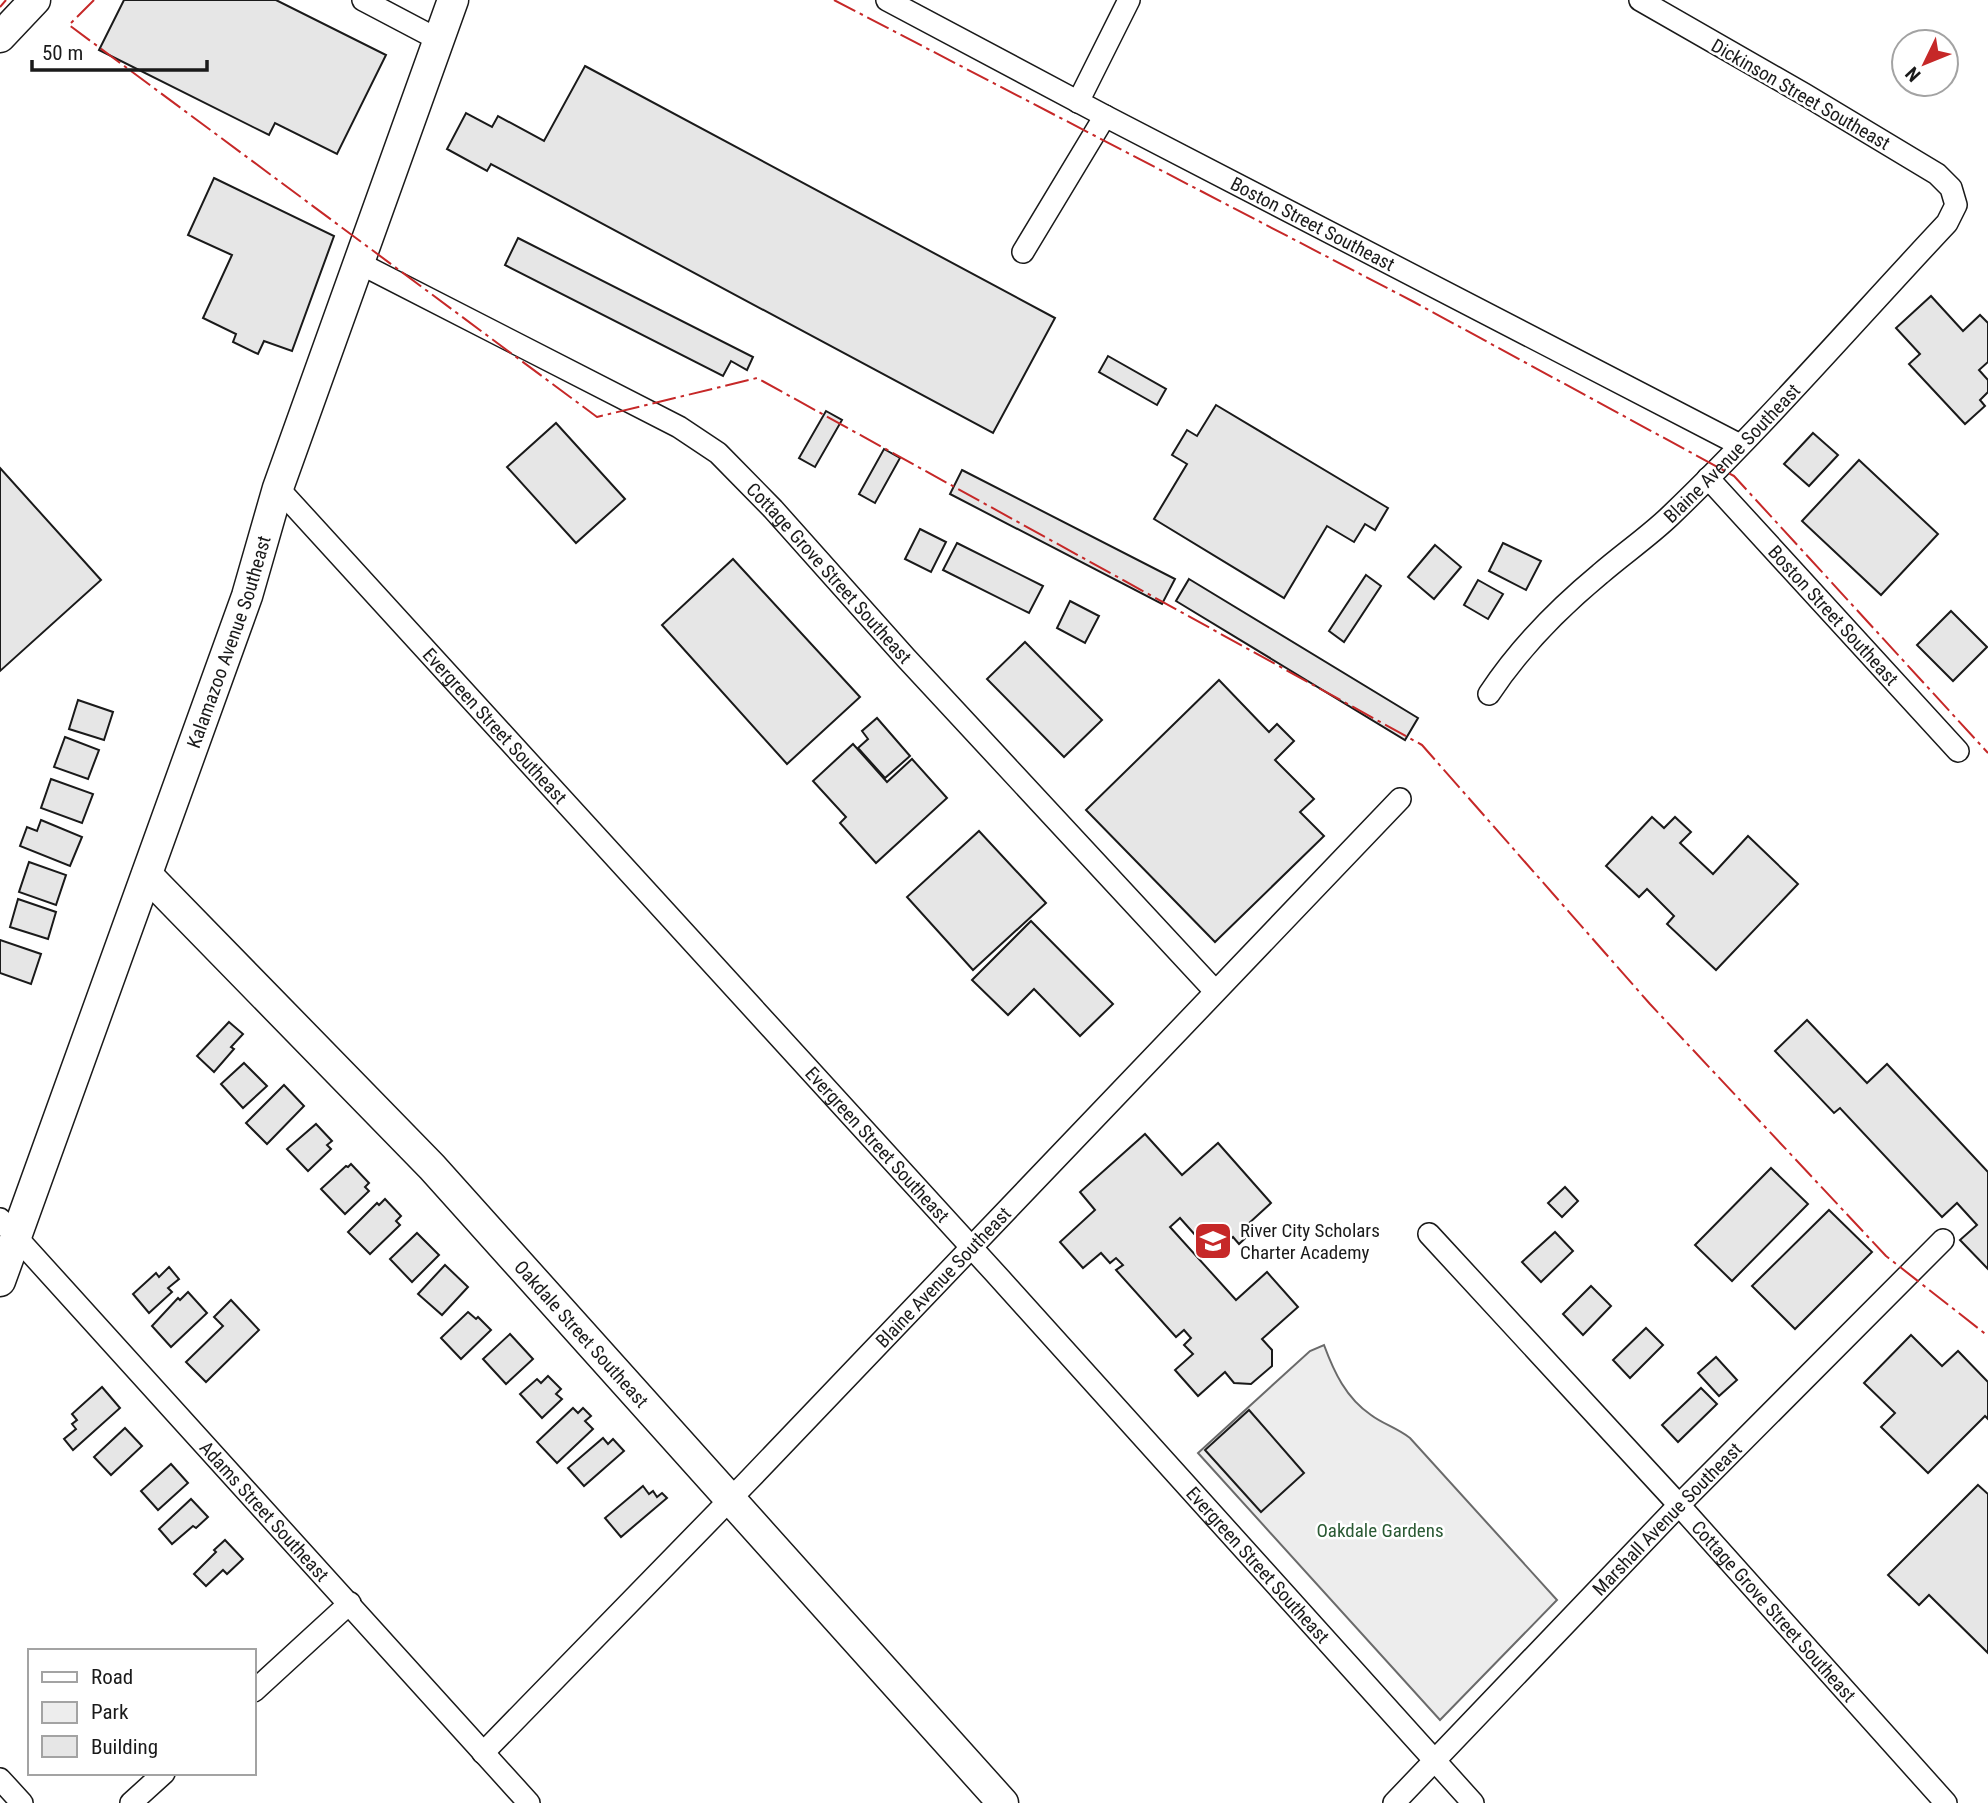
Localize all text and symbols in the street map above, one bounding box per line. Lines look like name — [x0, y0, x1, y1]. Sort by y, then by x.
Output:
scale bar — [32, 28, 206, 72]
north arrow — [1890, 28, 1960, 98]
street label: Dickinson Street Southeast — [1707, 34, 1894, 155]
text: 50 m — [42, 41, 83, 65]
text: N — [1901, 62, 1925, 86]
street label: Boston Street Southeast — [1227, 172, 1399, 276]
street label: Blaine Avenue Southeast — [1659, 379, 1805, 528]
street label: Cottage Grove Street Southeast — [742, 478, 916, 668]
street label: Kalamazoo Avenue Southeast — [182, 533, 276, 751]
street label: Boston Street Southeast — [1763, 541, 1903, 690]
street label: Evergreen Street Southeast — [418, 643, 572, 809]
street label: Evergreen Street Southeast — [800, 1062, 954, 1227]
street label: Blaine Avenue Southeast — [871, 1202, 1016, 1352]
place label: River City Scholars Charter Academy — [1240, 1219, 1380, 1264]
school or university icon: River City Scholars Charter Academy — [1192, 1220, 1234, 1262]
street label: Oakdale Street Southeast — [509, 1256, 653, 1412]
street label: Adams Street Southeast — [195, 1436, 334, 1586]
street label: Marshall Avenue Southeast — [1588, 1438, 1747, 1600]
street label: Evergreen Street Southeast — [1181, 1482, 1334, 1648]
street label: Cottage Grove Street Southeast — [1686, 1516, 1861, 1707]
park label: Oakdale Gardens — [1316, 1519, 1444, 1542]
legend — [28, 1649, 256, 1775]
text: Road — [91, 1665, 133, 1689]
text: Park — [91, 1700, 129, 1724]
text: Building — [91, 1735, 158, 1759]

